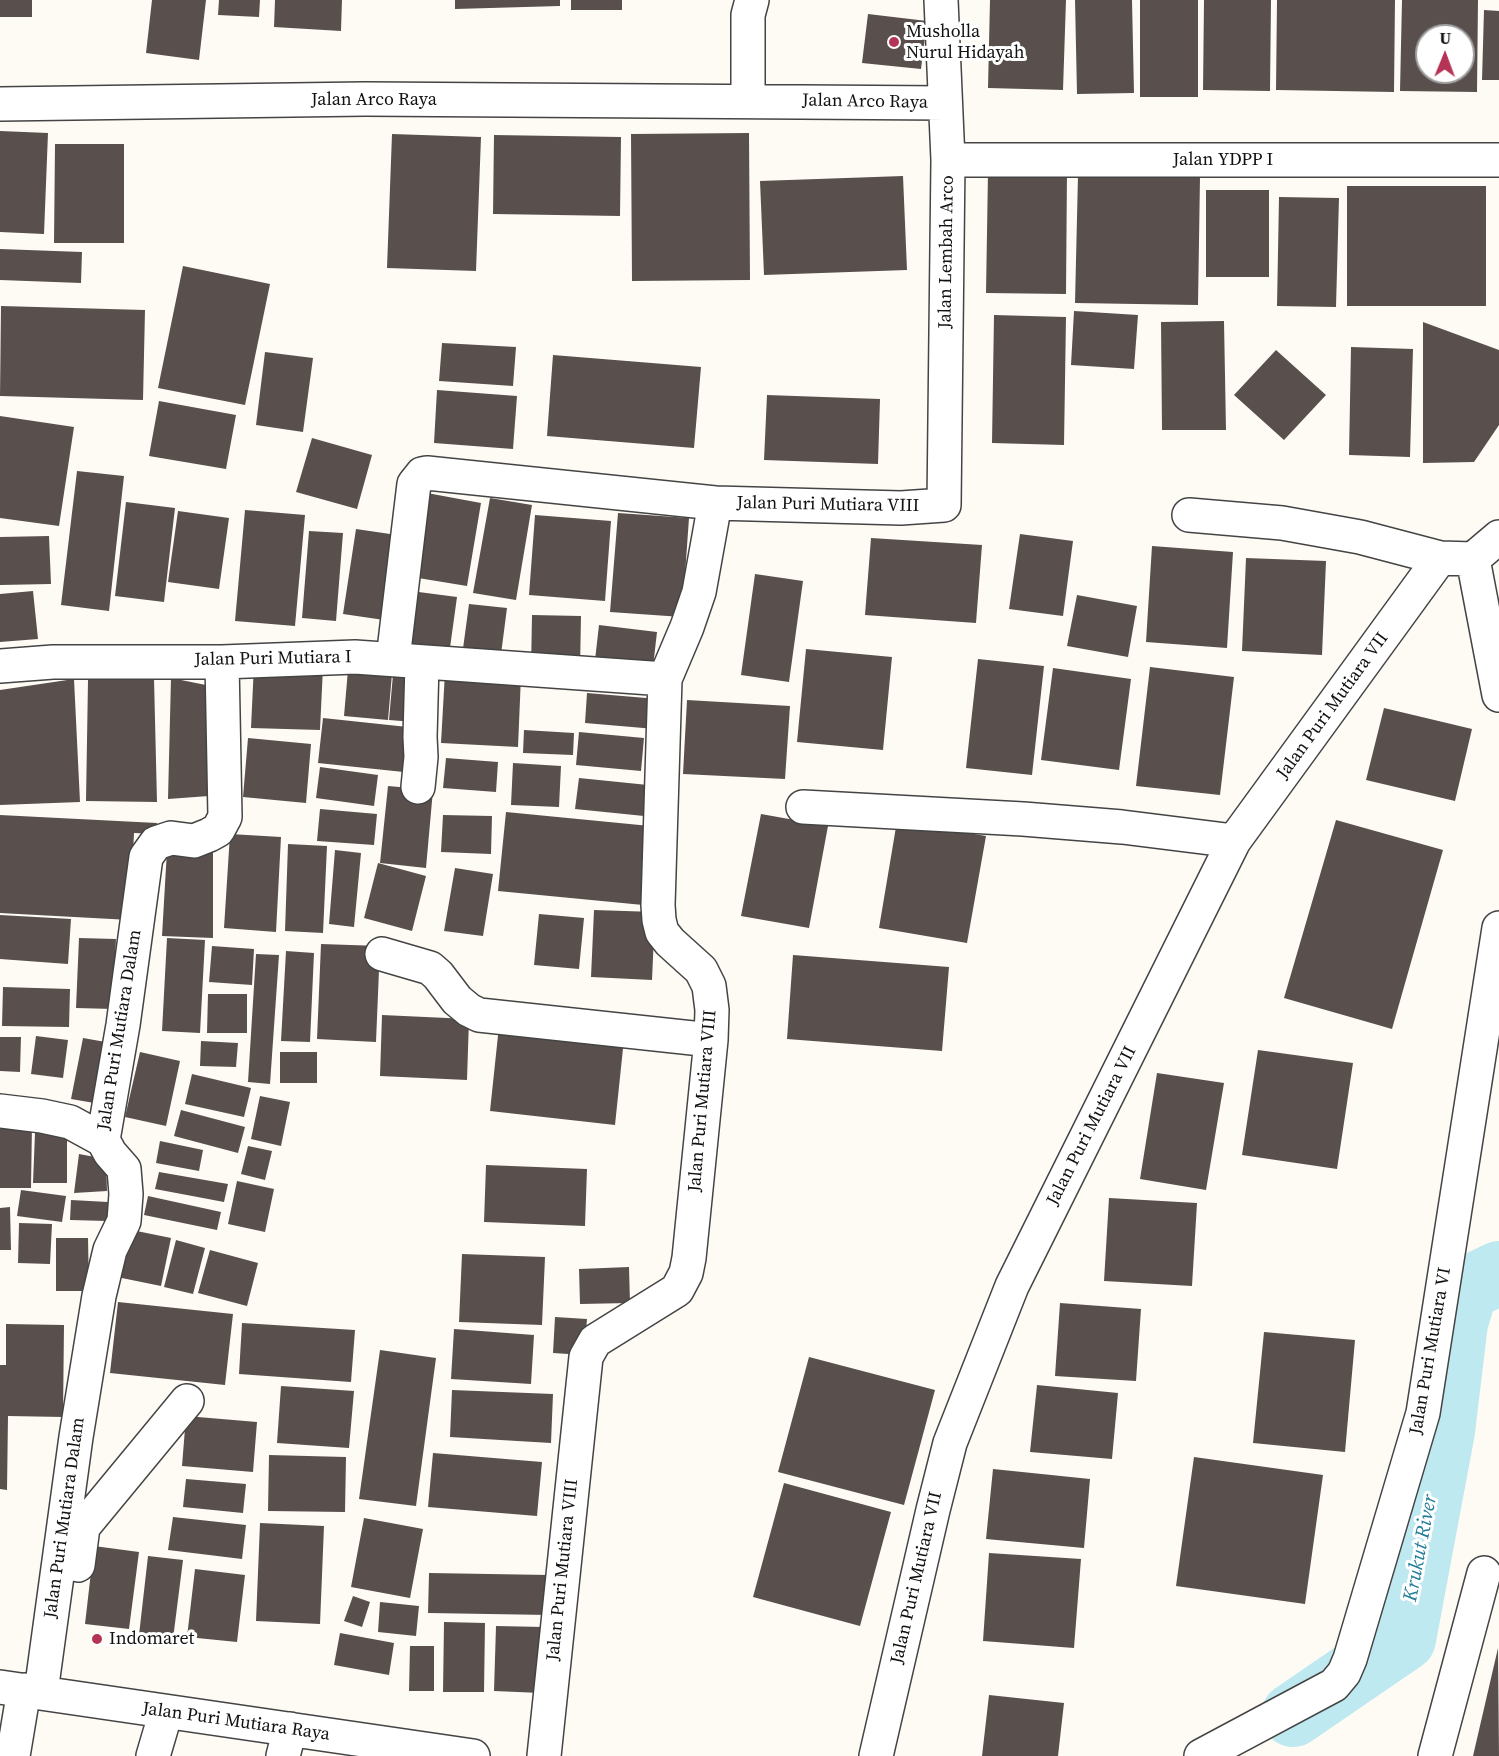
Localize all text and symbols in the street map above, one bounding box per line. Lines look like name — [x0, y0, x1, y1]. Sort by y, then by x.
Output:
place label: Musholla Nurul Hidayah — [906, 21, 1024, 63]
north arrow — [1415, 24, 1475, 84]
text: U — [1439, 27, 1451, 49]
marker: Musholla Nurul Hidayah — [887, 35, 901, 49]
street label: Jalan Arco Raya — [311, 89, 437, 111]
street label: Jalan Arco Raya — [802, 90, 928, 114]
street label: Jalan YDPP I — [1173, 149, 1273, 171]
street label: Jalan Lembah Arco — [935, 175, 959, 329]
street label: Jalan Puri Mutiara VIII — [737, 493, 919, 517]
street label: Jalan Puri Mutiara VII — [1273, 628, 1393, 784]
street label: Jalan Puri Mutiara I — [194, 647, 352, 671]
street label: Jalan Puri Mutiara Dalam — [93, 928, 147, 1132]
street label: Jalan Puri Mutiara VIII — [684, 1009, 722, 1193]
street label: Jalan Puri Mutiara VII — [1042, 1043, 1142, 1209]
street label: Jalan Puri Mutiara VI — [1406, 1266, 1456, 1436]
street label: Jalan Puri Mutiara Dalam — [40, 1416, 90, 1620]
street label: Jalan Puri Mutiara VIII — [543, 1478, 583, 1662]
street label: Jalan Puri Mutiara VII — [887, 1490, 947, 1666]
water label: Krukut River — [1399, 1493, 1443, 1603]
place label: Indomaret — [109, 1628, 194, 1650]
marker: Indomaret — [90, 1632, 104, 1646]
street label: Jalan Puri Mutiara Raya — [141, 1698, 331, 1746]

